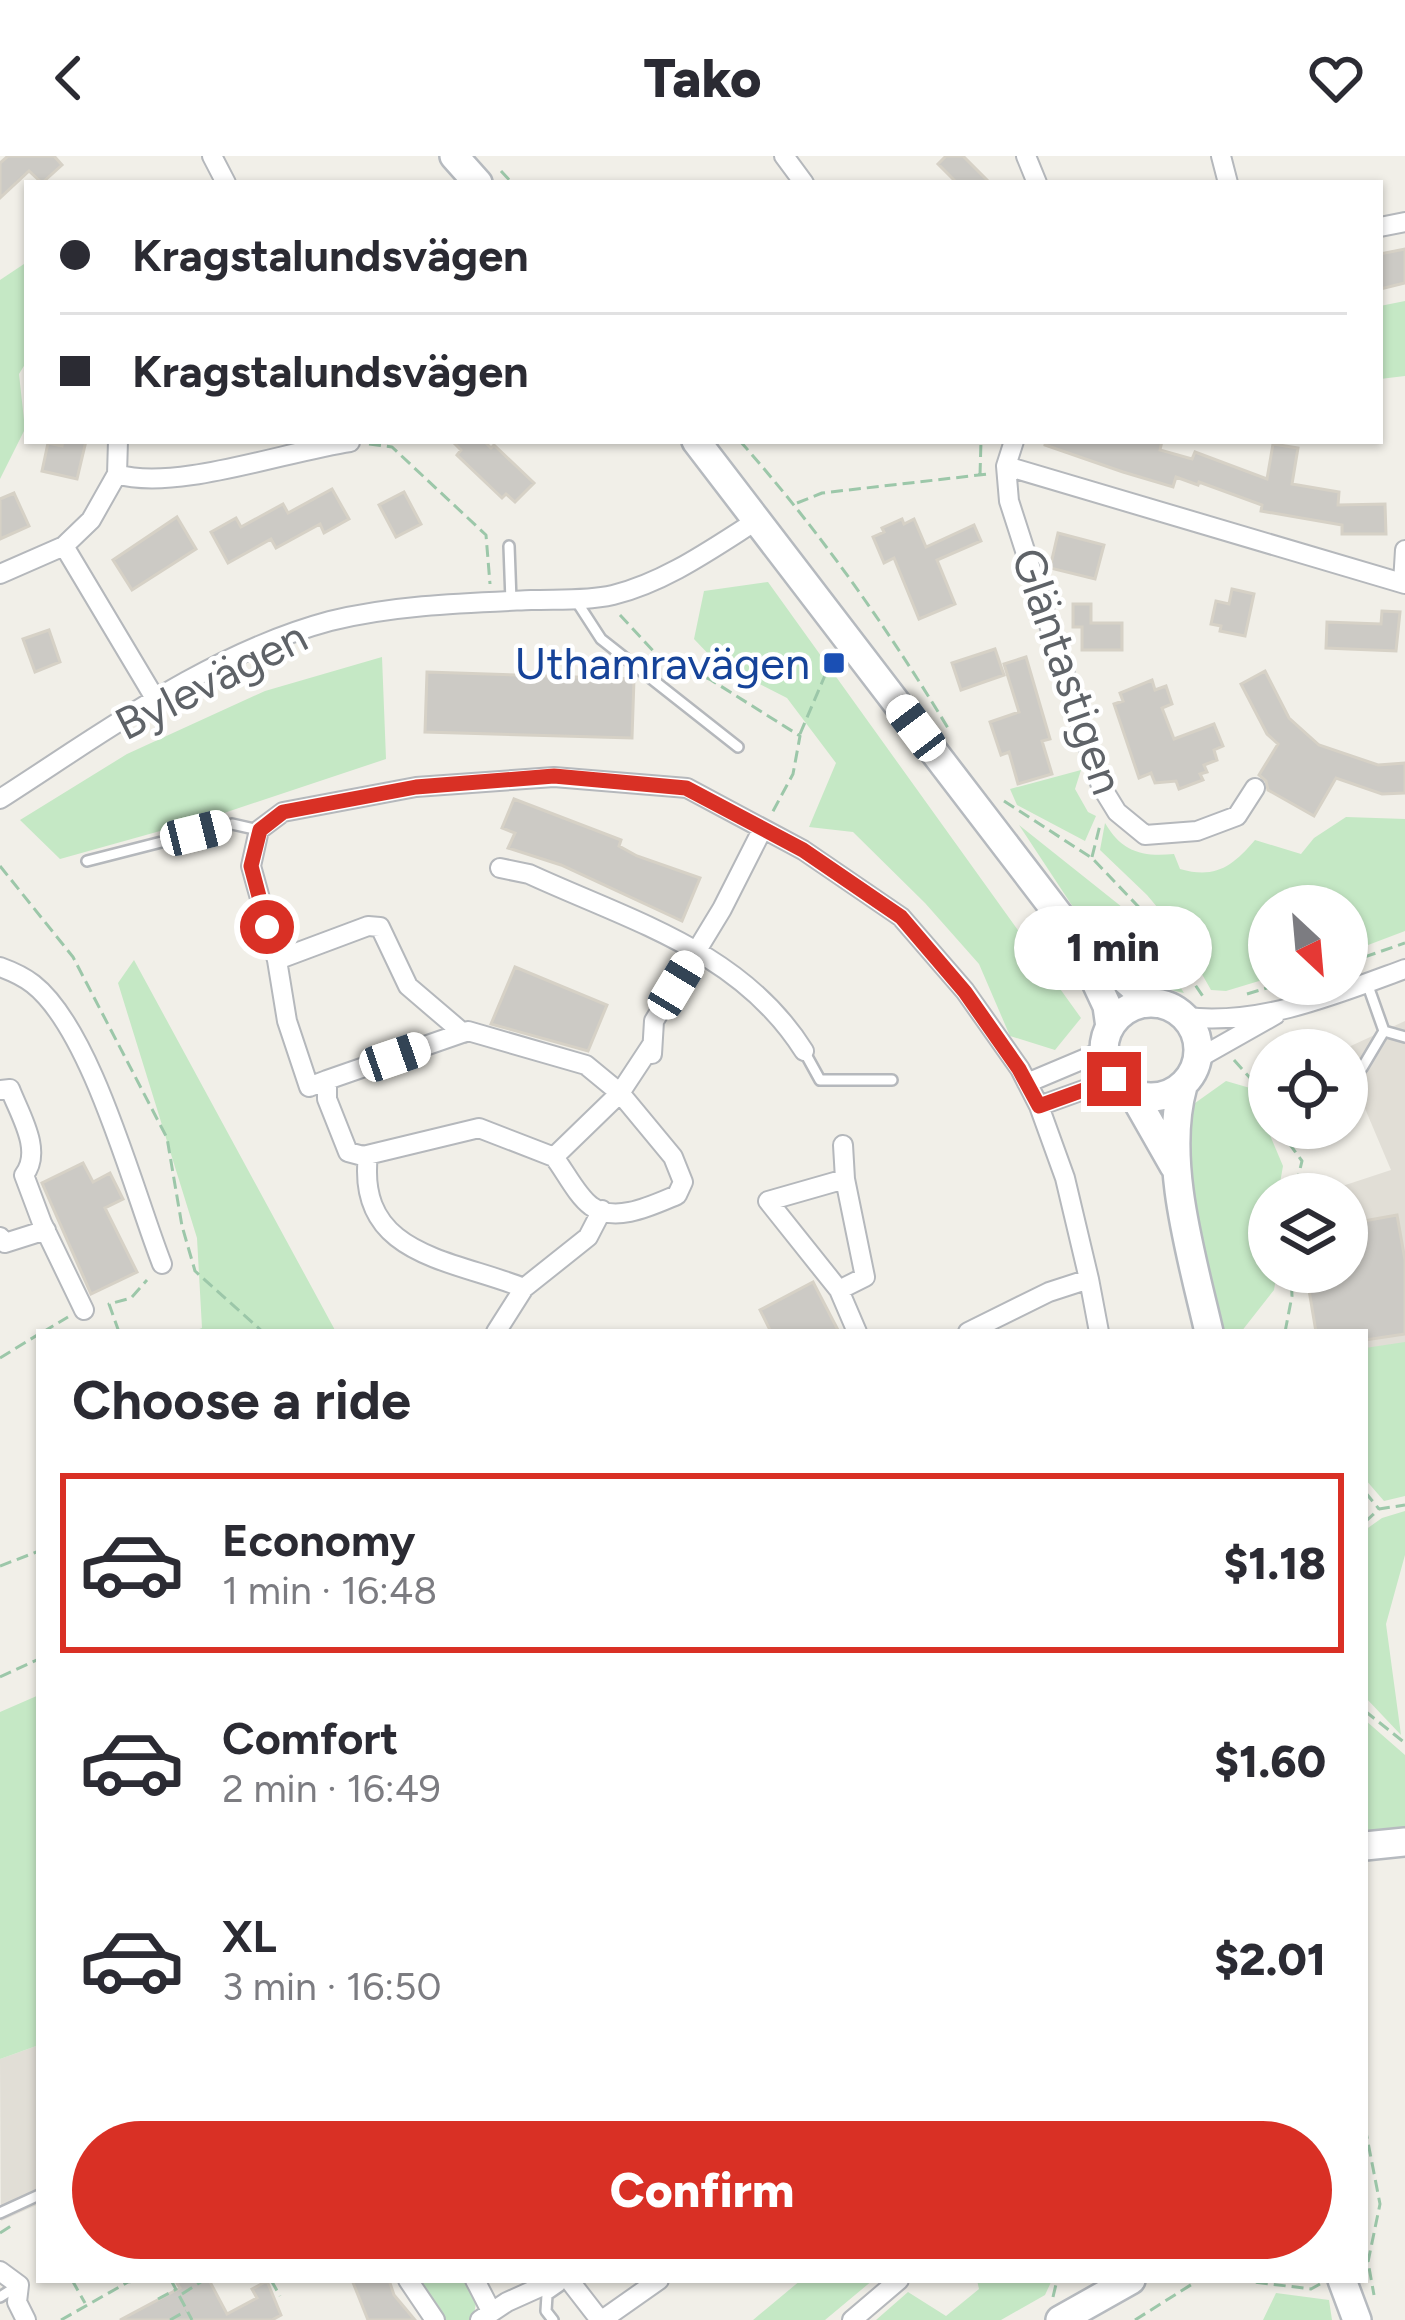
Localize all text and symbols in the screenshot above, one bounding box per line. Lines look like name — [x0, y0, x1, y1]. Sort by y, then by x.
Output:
icon: back — [36, 45, 102, 111]
icon: heart — [1303, 45, 1369, 111]
text: Tako — [644, 46, 761, 111]
text: Kragstalundsvägen — [132, 228, 529, 282]
text: Kragstalundsvägen — [132, 344, 529, 398]
street label: Gläntastigen — [1001, 541, 1135, 801]
street label: Bylevägen — [106, 609, 316, 751]
place label: Uthamravägen — [515, 636, 810, 690]
marker: Uthamravägen — [821, 650, 847, 676]
car — [880, 688, 952, 768]
car — [157, 807, 235, 859]
north arrow — [1248, 885, 1368, 1005]
map controls — [1248, 885, 1368, 1293]
route start — [240, 900, 294, 954]
callout: 1 min — [1015, 905, 1213, 989]
text: 1 min — [1066, 924, 1160, 971]
car — [642, 945, 710, 1025]
car — [355, 1028, 435, 1086]
button: locate — [1248, 1029, 1368, 1149]
route end — [1087, 1052, 1141, 1106]
button: layers — [1248, 1173, 1368, 1293]
text: Choose a ride — [72, 1368, 411, 1433]
icon: car — [78, 1509, 186, 1617]
text: Economy — [222, 1513, 415, 1567]
text: $1.18 — [1223, 1536, 1326, 1590]
text: 1 min · 16:48 — [222, 1567, 437, 1614]
icon: car — [78, 1707, 186, 1815]
text: Comfort — [222, 1711, 398, 1765]
text: $1.60 — [1214, 1734, 1326, 1788]
text: 2 min · 16:49 — [222, 1765, 441, 1812]
icon: car — [78, 1905, 186, 2013]
text: XL — [222, 1909, 277, 1963]
text: $2.01 — [1214, 1932, 1326, 1986]
text: 3 min · 16:50 — [222, 1963, 442, 2010]
button: Confirm — [72, 2121, 1332, 2259]

